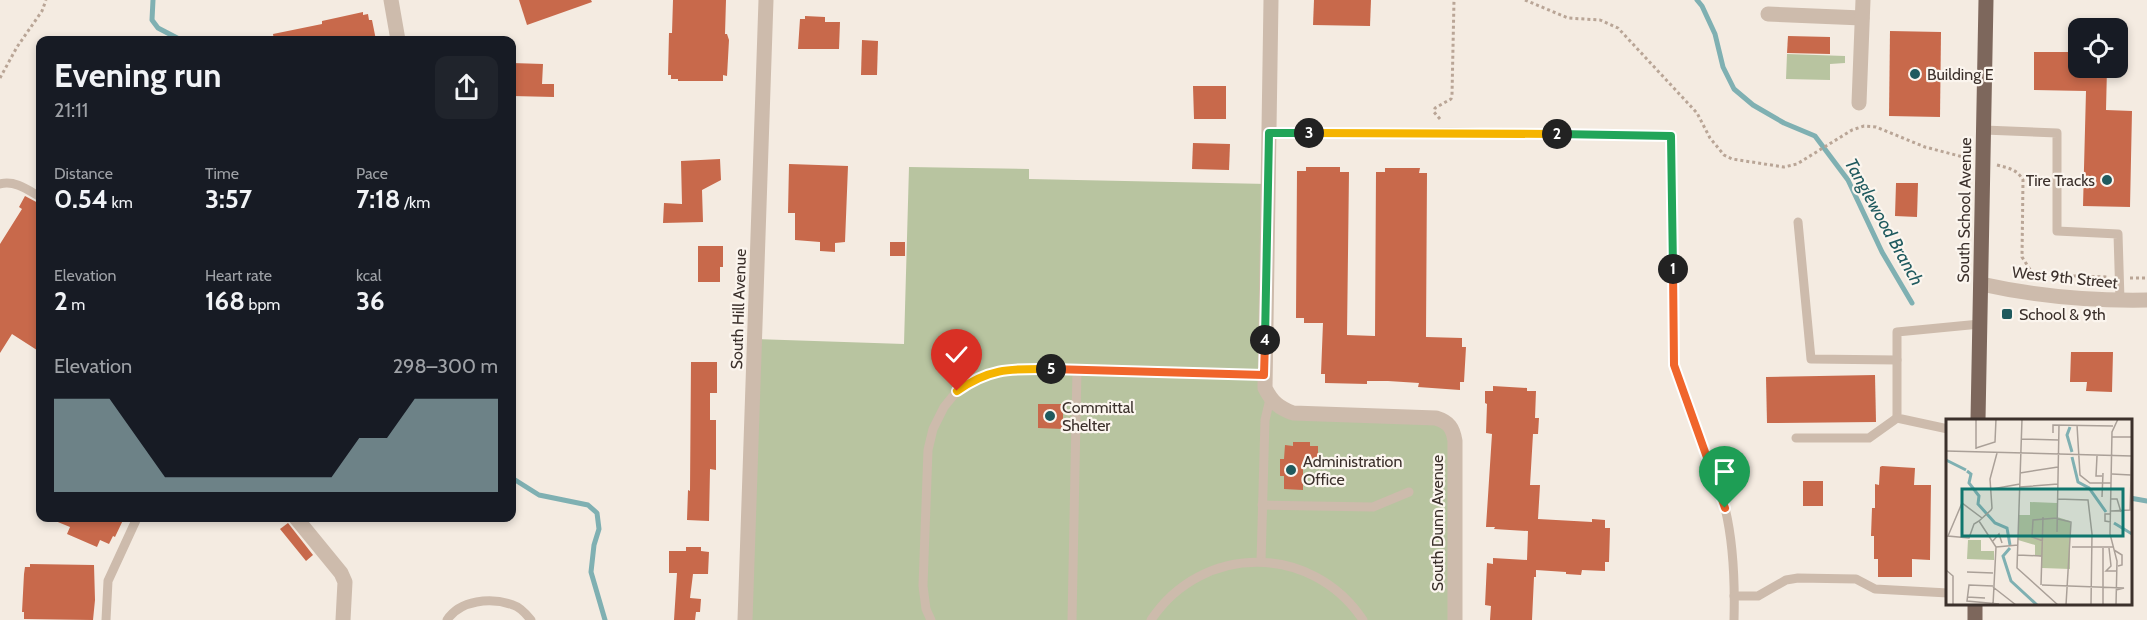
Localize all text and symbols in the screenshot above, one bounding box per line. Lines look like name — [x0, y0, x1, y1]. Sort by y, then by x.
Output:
map controls — [2068, 18, 2128, 78]
button: locate — [2068, 18, 2128, 78]
text: Evening run — [54, 55, 221, 95]
button: share — [435, 56, 498, 119]
place label: Building E — [1927, 65, 1994, 84]
marker: Building E — [1908, 67, 1922, 81]
text: 21:11 — [54, 98, 88, 122]
pin: 3 — [1294, 118, 1324, 148]
pin: 2 — [1542, 119, 1572, 149]
text: 3 — [1305, 123, 1313, 142]
text: 2 — [1553, 124, 1561, 143]
street label: South School Avenue — [1954, 137, 1975, 283]
water label: Tanglewood Branch — [1840, 154, 1928, 290]
text: Distance — [54, 164, 113, 183]
text: Time — [205, 164, 239, 183]
text: Pace — [356, 164, 388, 183]
place label: Tire Tracks — [2026, 171, 2095, 190]
marker: Tire Tracks — [2100, 173, 2114, 187]
text: 0.54 — [54, 183, 108, 215]
text: 3:57 — [205, 183, 252, 215]
text: 7:18 — [356, 183, 400, 215]
text: km — [108, 193, 133, 212]
text: /km — [400, 193, 430, 212]
street label: South Hill Avenue — [727, 248, 750, 370]
pin: 1 — [1658, 254, 1688, 284]
text: 1 — [1670, 259, 1676, 278]
street label: West 9th Street — [2011, 262, 2119, 293]
text: Elevation — [54, 266, 117, 285]
text: Heart rate — [205, 266, 272, 285]
text: kcal — [356, 266, 382, 285]
text: 2 — [54, 285, 68, 317]
text: 168 — [205, 285, 245, 317]
text: 36 — [356, 285, 385, 317]
text: m — [68, 295, 85, 314]
text: bpm — [245, 295, 280, 314]
place label: School & 9th — [2019, 305, 2106, 324]
marker: School & 9th — [2000, 307, 2014, 321]
pin: 4 — [1250, 325, 1280, 355]
pin — [931, 329, 982, 391]
text: 4 — [1260, 330, 1270, 349]
icon: check — [940, 338, 973, 371]
text: Elevation — [54, 354, 132, 378]
text: 298–300 m — [393, 354, 498, 378]
pin: 5 — [1036, 354, 1066, 384]
text: 5 — [1047, 359, 1055, 378]
place label: Committal Shelter — [1062, 398, 1134, 435]
marker: Committal Shelter — [1043, 409, 1057, 423]
inset map — [1946, 419, 2132, 605]
pin — [1699, 446, 1750, 508]
place label: Administration Office — [1303, 452, 1402, 489]
street label: South Dunn Avenue — [1428, 455, 1447, 591]
icon: arrive — [1708, 455, 1741, 488]
marker: Administration Office — [1284, 463, 1298, 477]

